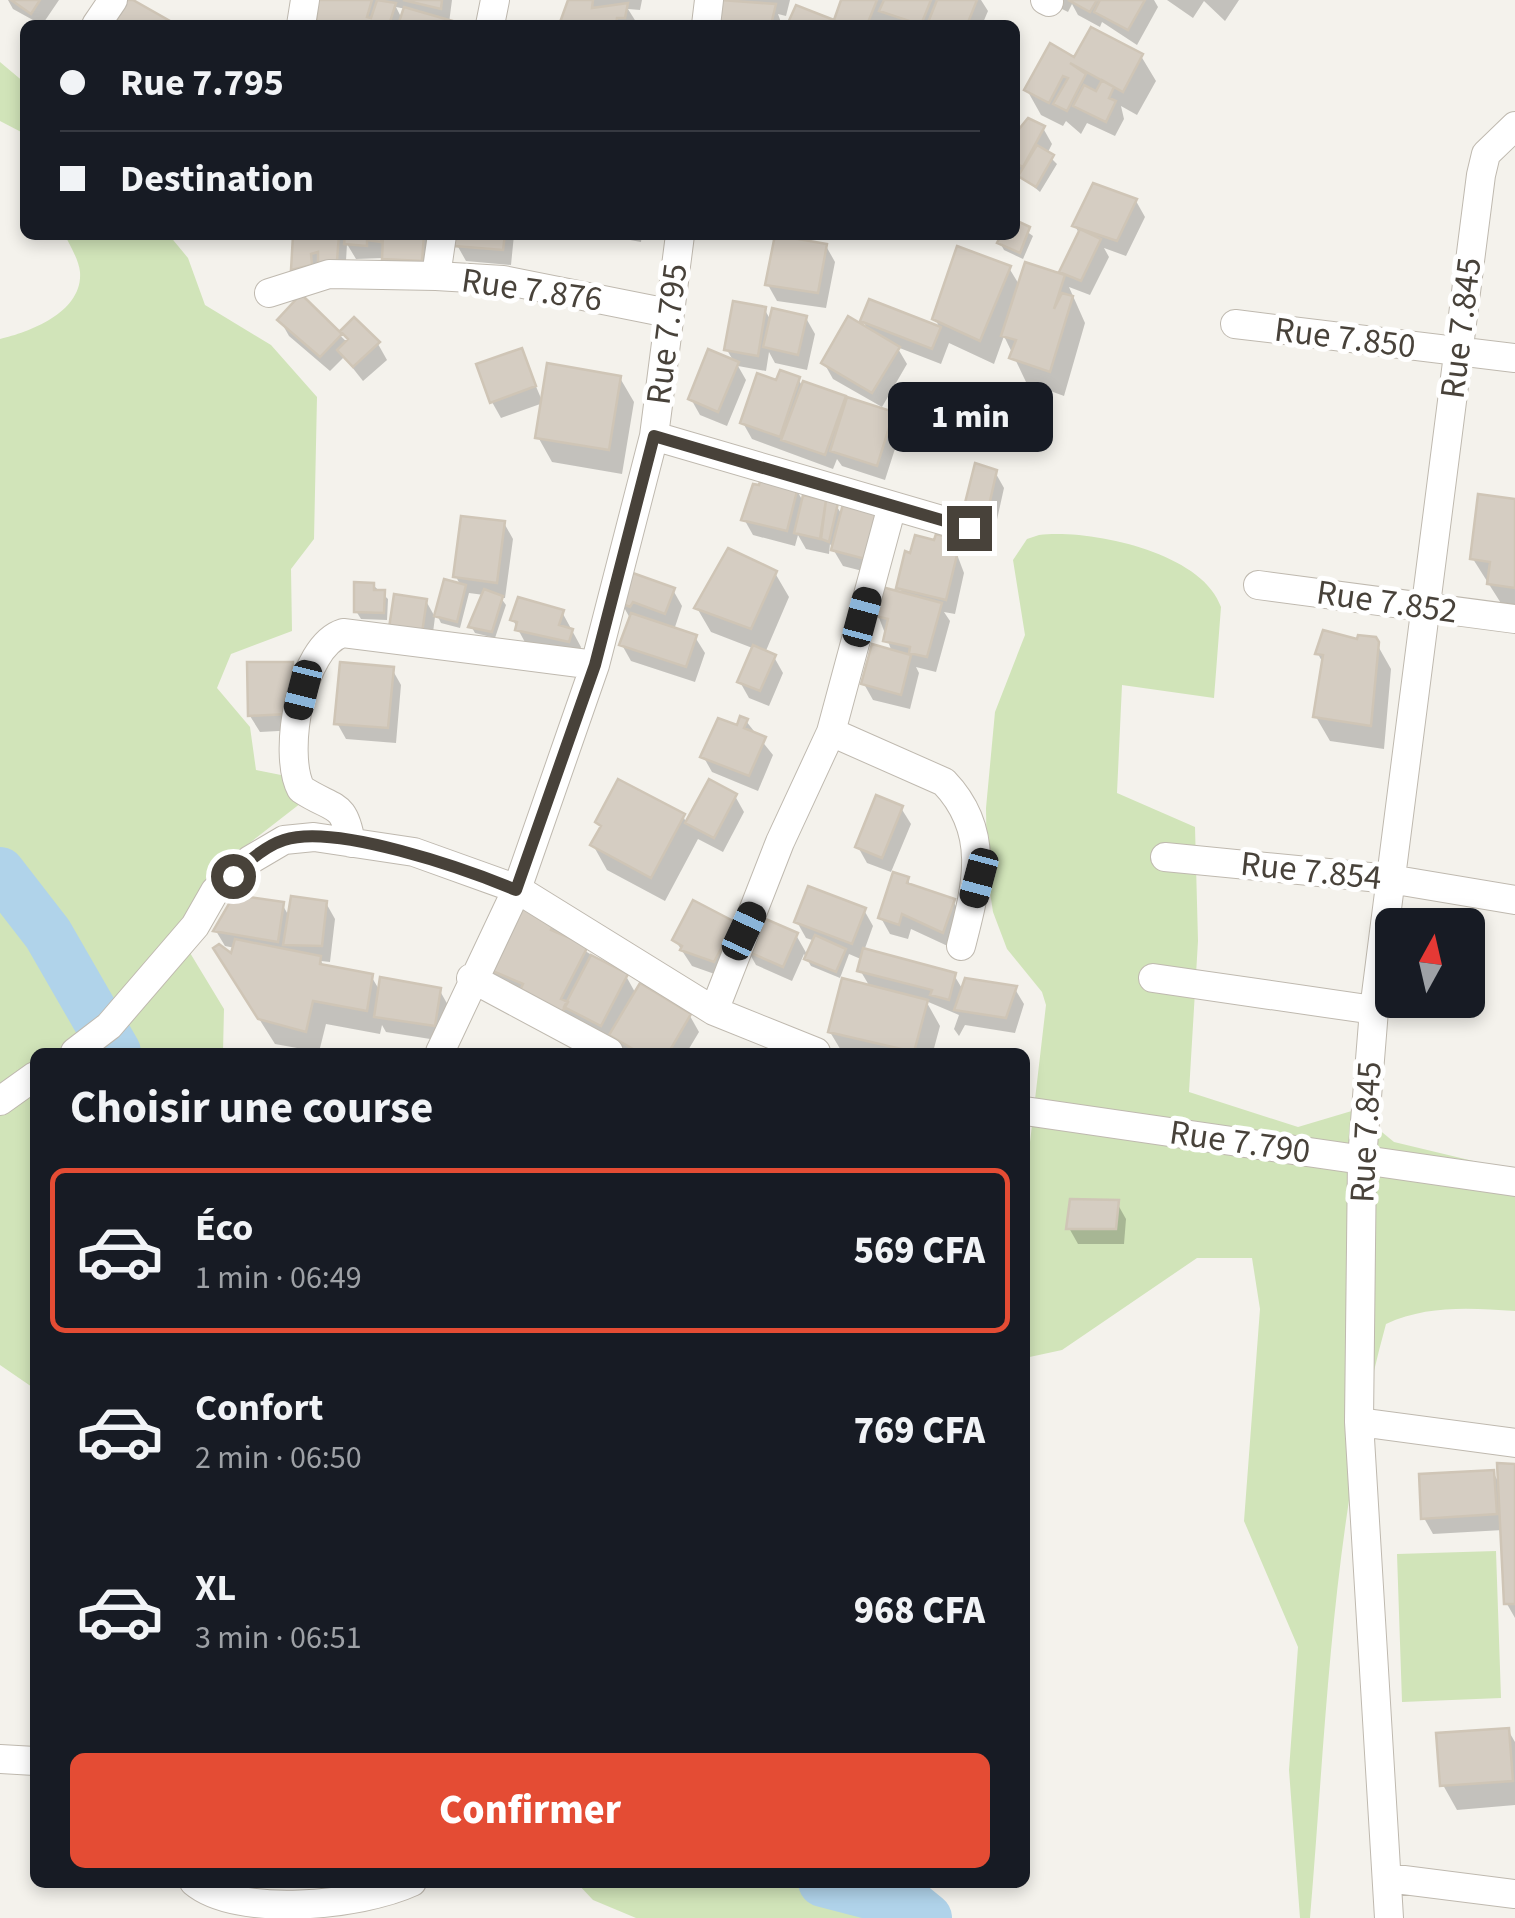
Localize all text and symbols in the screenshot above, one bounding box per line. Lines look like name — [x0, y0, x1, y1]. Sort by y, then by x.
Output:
text: Rue 7.795 — [120, 56, 284, 110]
text: Destination — [120, 152, 314, 206]
street label: Rue 7.876 — [458, 255, 606, 325]
street label: Rue 7.845 — [1428, 255, 1494, 401]
street label: Rue 7.795 — [634, 261, 700, 407]
street label: Rue 7.850 — [1272, 305, 1418, 371]
callout: 1 min — [886, 383, 1052, 453]
text: 1 min — [931, 394, 1010, 440]
route end — [947, 506, 992, 551]
street label: Rue 7.852 — [1313, 567, 1461, 637]
car — [840, 584, 884, 650]
car — [281, 657, 325, 723]
street label: Rue 7.854 — [1238, 839, 1384, 903]
car — [957, 845, 1001, 911]
route start — [211, 854, 256, 899]
car — [718, 897, 770, 965]
north arrow — [1375, 908, 1485, 1018]
map controls — [1375, 908, 1485, 1018]
street label: Rue 7.845 — [1337, 1060, 1395, 1204]
text: Choisir une course — [70, 1076, 433, 1140]
street label: Rue 7.790 — [1166, 1107, 1314, 1177]
text: Éco — [195, 1201, 253, 1255]
icon: car — [75, 1206, 165, 1296]
text: 569 CFA — [854, 1224, 985, 1278]
text: 1 min · 06:49 — [195, 1255, 362, 1301]
text: Confort — [195, 1381, 323, 1435]
icon: car — [75, 1386, 165, 1476]
text: 769 CFA — [854, 1404, 985, 1458]
text: 2 min · 06:50 — [195, 1435, 362, 1481]
text: XL — [195, 1561, 236, 1615]
icon: car — [75, 1566, 165, 1656]
text: 968 CFA — [854, 1584, 985, 1638]
text: 3 min · 06:51 — [195, 1615, 362, 1661]
button: Confirmer — [70, 1753, 990, 1868]

